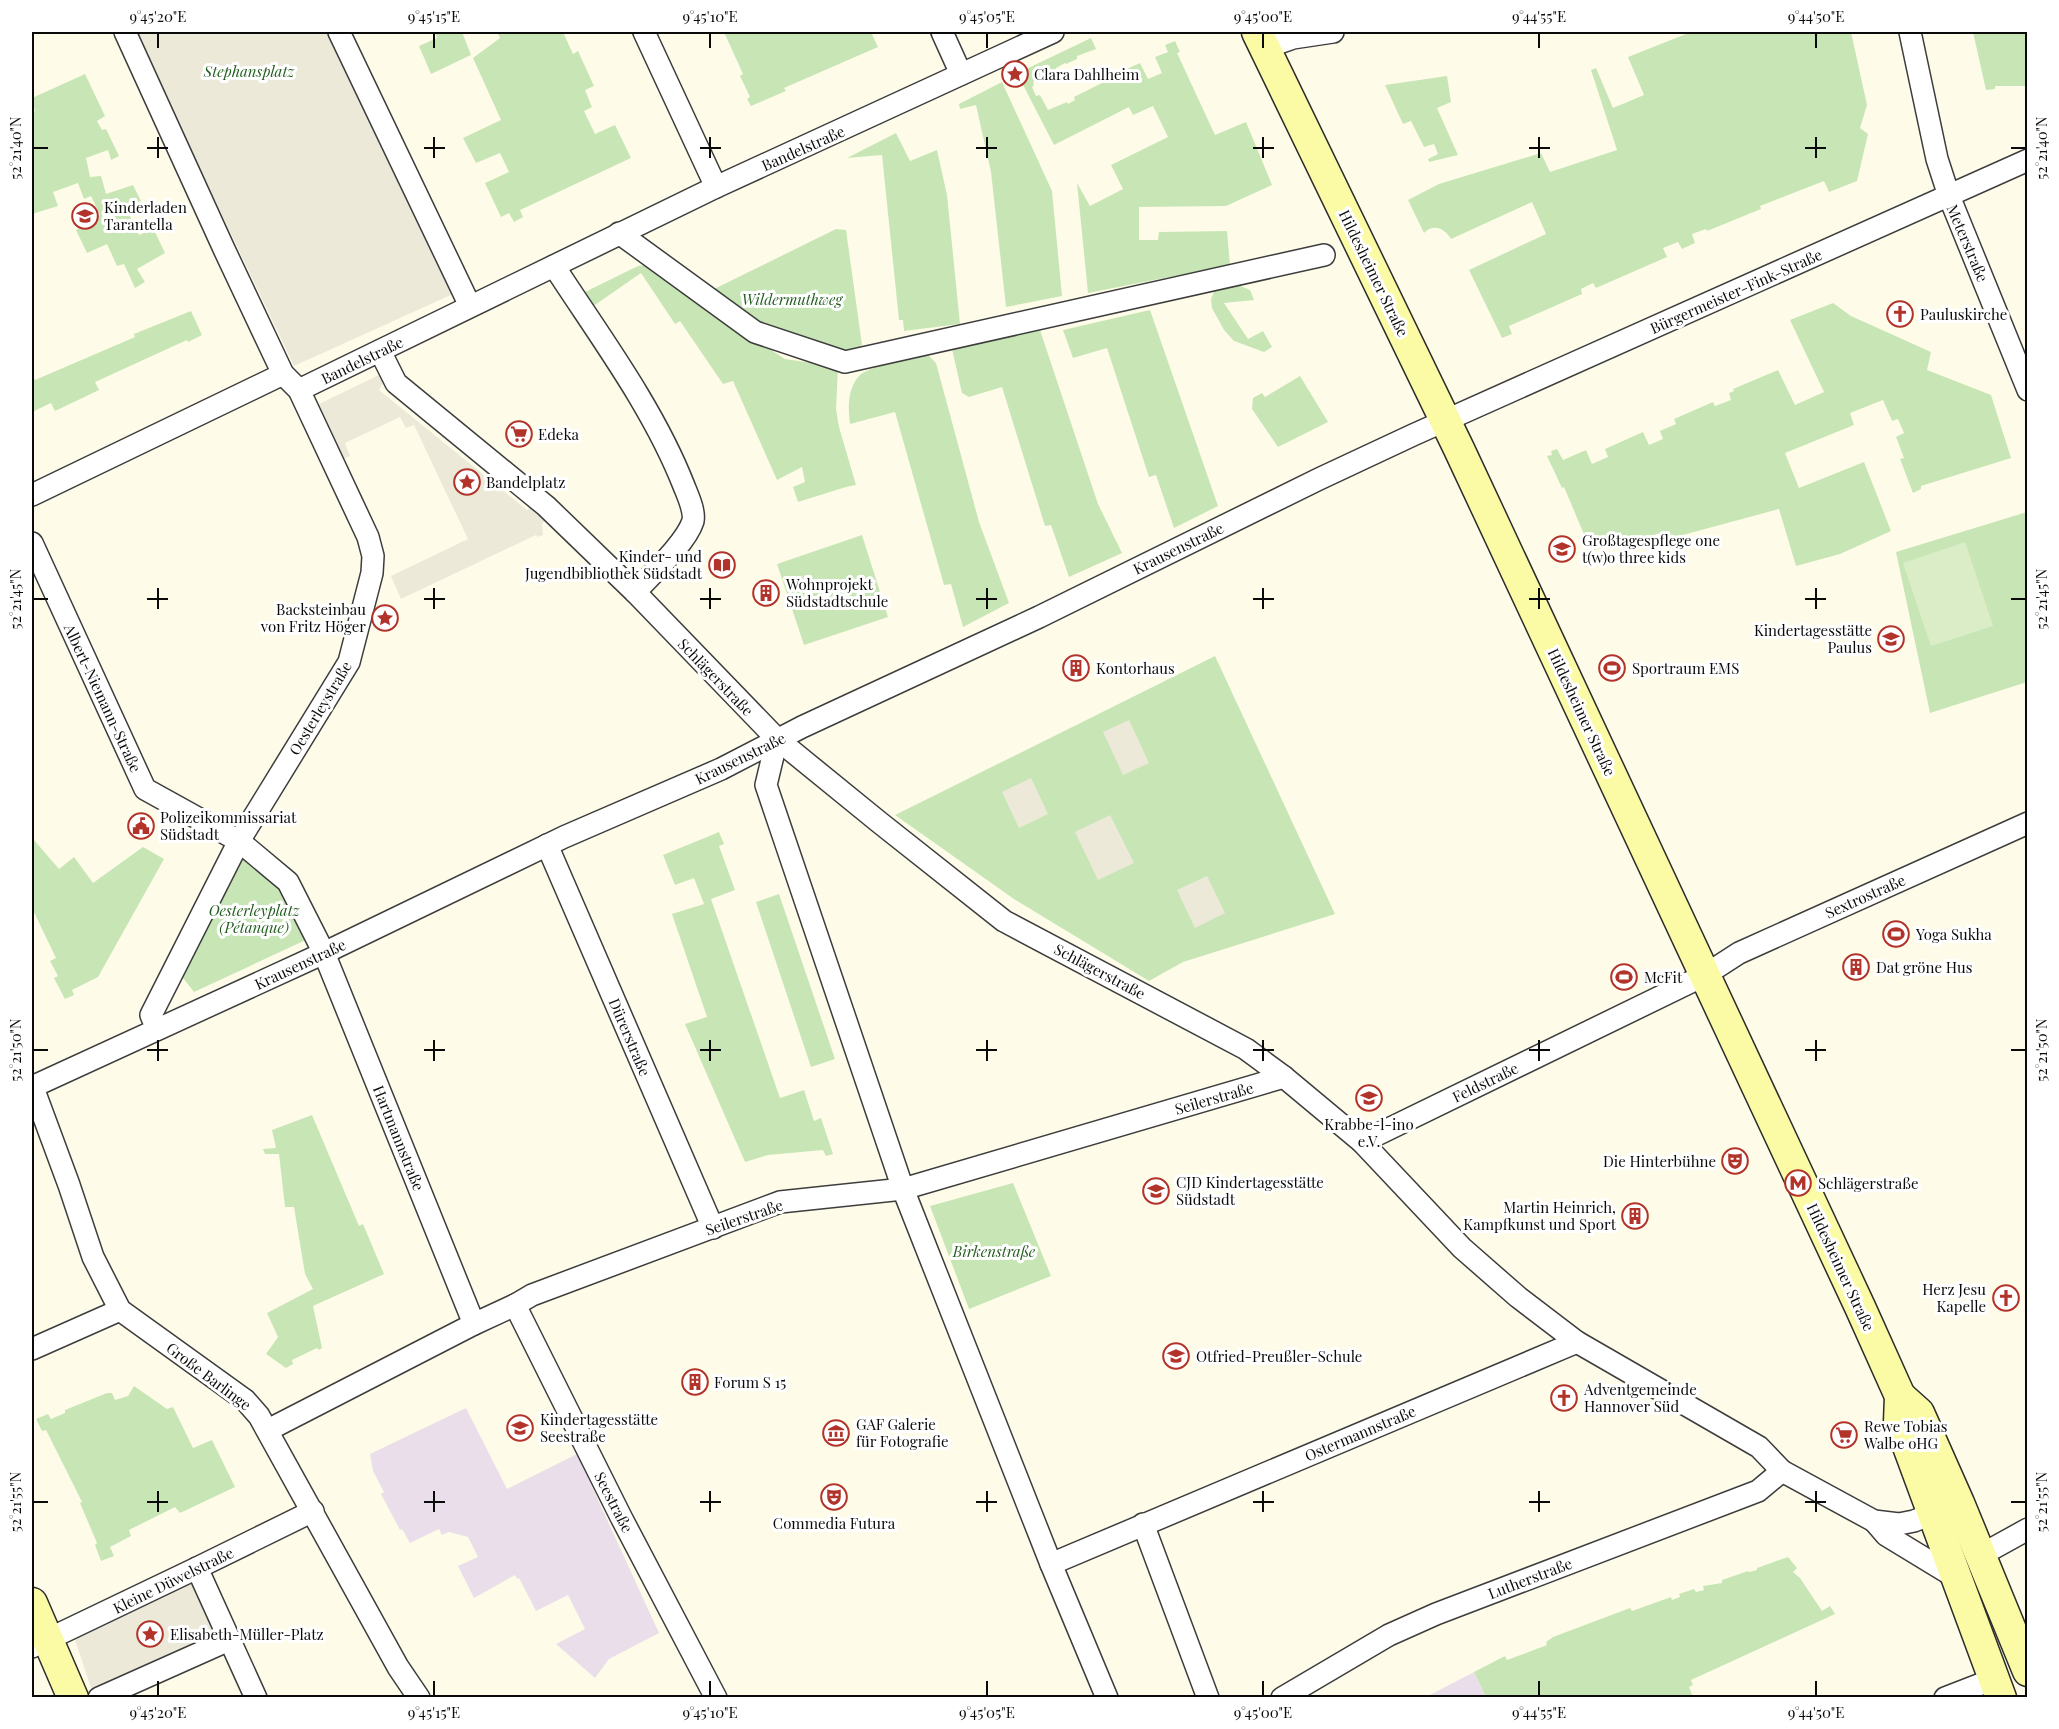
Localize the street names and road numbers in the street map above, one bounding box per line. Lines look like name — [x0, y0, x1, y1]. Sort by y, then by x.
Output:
street label: Bandelstraße — [758, 121, 848, 175]
street label: Meterstraße — [1943, 201, 1993, 285]
street label: Hildesheimer Straße — [1335, 206, 1413, 340]
street label: Bürgermeister-Fink-Straße — [1647, 244, 1825, 338]
street label: Bandelstraße — [318, 332, 406, 388]
street label: Krausenstraße — [1129, 517, 1227, 579]
street label: Albert-Niemann-Straße — [59, 620, 146, 775]
street label: Schlägerstraße — [674, 634, 758, 720]
street label: Hildesheimer Straße — [1544, 645, 1620, 779]
street label: Oesterleystraße — [284, 657, 356, 759]
street label: Krausenstraße — [691, 727, 789, 789]
street label: Sextrostraße — [1822, 869, 1908, 923]
street label: Krausenstraße — [251, 934, 349, 994]
street label: Schlägerstraße — [1051, 939, 1149, 1003]
street label: Dürerstraße — [605, 995, 655, 1079]
street label: Feldstraße — [1449, 1057, 1521, 1107]
street label: Seilerstraße — [1172, 1077, 1256, 1119]
street label: Hartmannstraße — [369, 1082, 429, 1194]
street label: Seilerstraße — [702, 1194, 786, 1240]
street label: Hildesheimer Straße — [1803, 1200, 1879, 1334]
street label: Große Barlinge — [163, 1338, 255, 1414]
street label: Ostermannstraße — [1302, 1401, 1418, 1465]
street label: Seestraße — [590, 1468, 638, 1536]
street label: Kleine Düwelstraße — [109, 1542, 237, 1618]
street label: Lutherstraße — [1485, 1553, 1575, 1603]

